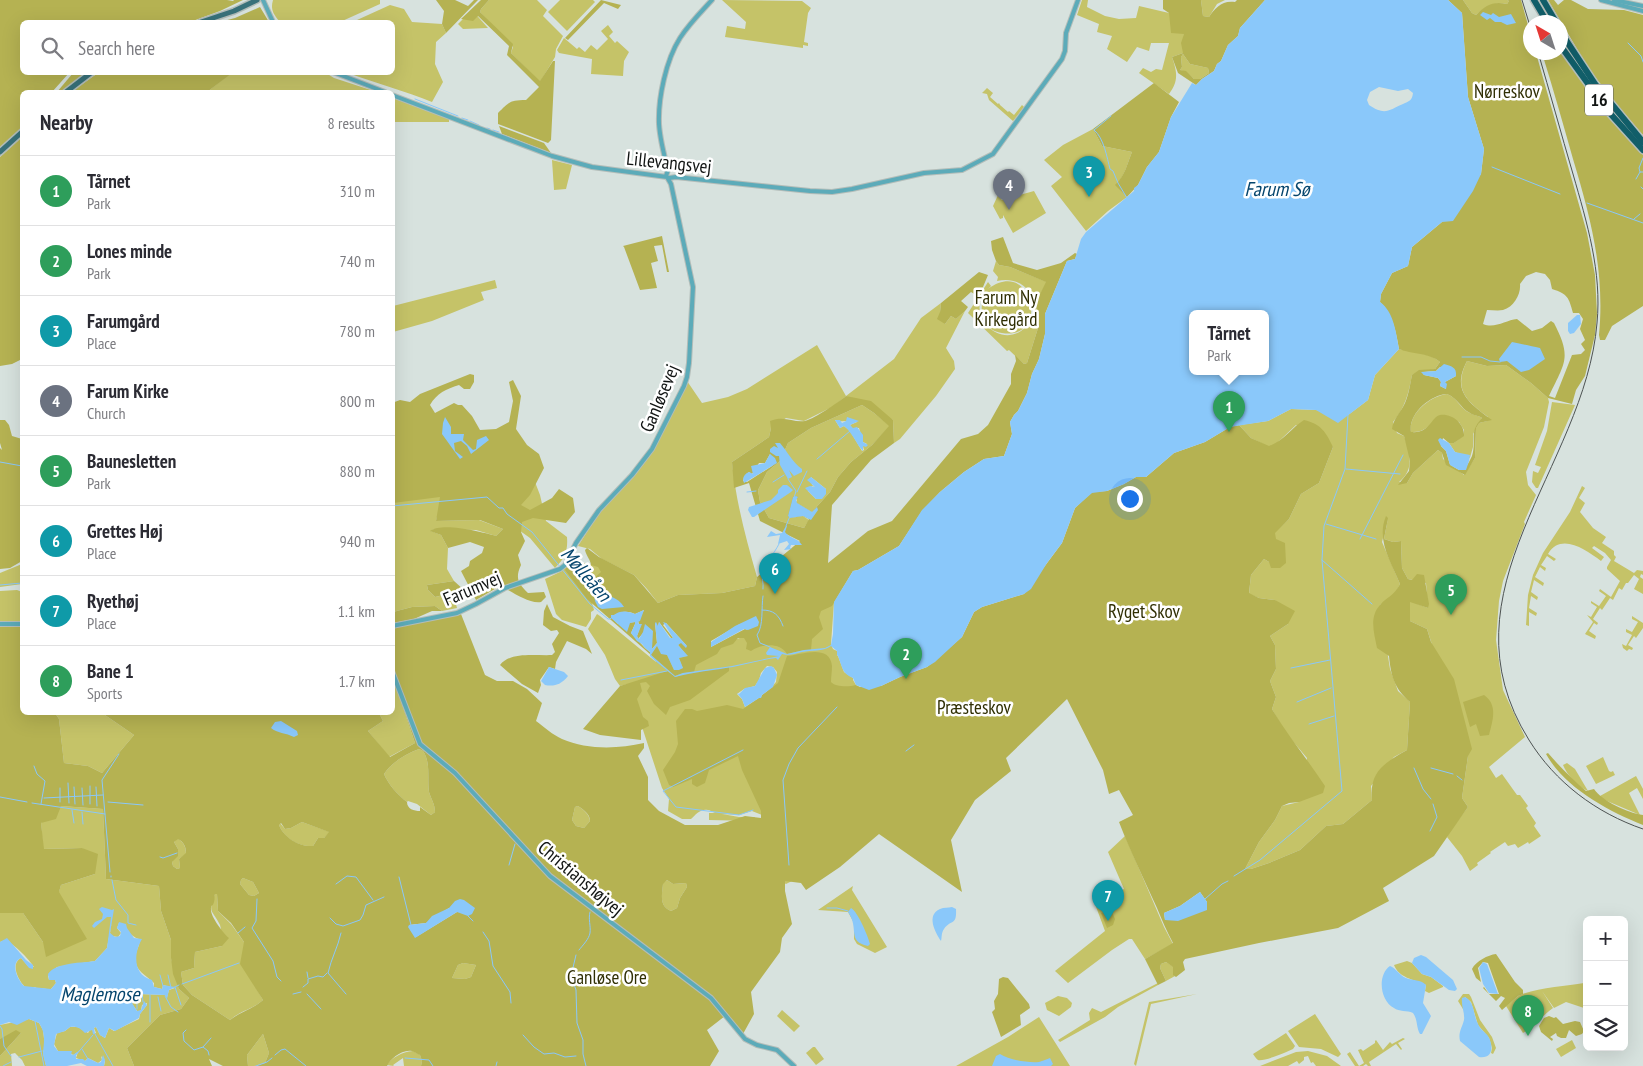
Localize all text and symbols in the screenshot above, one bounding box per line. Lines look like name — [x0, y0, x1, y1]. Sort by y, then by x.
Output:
north arrow — [1523, 15, 1568, 60]
search box — [20, 20, 395, 75]
icon: search — [38, 34, 66, 62]
text: Search here — [78, 36, 155, 60]
park label: Nørreskov — [1474, 79, 1541, 103]
road number: 16 — [1585, 84, 1613, 116]
text: Nearby — [40, 109, 93, 136]
text: 8 results — [328, 113, 375, 133]
street label: Lillevangsvej — [625, 146, 713, 178]
pin: 3 — [1073, 156, 1105, 197]
text: Tårnet — [87, 169, 130, 193]
pin: 4 — [993, 169, 1025, 210]
water label: Farum Sø — [1245, 176, 1312, 202]
text: 1 — [52, 181, 60, 201]
text: 310 m — [340, 181, 375, 201]
text: Park — [87, 193, 111, 213]
text: Lones minde — [87, 239, 172, 263]
text: 2 — [52, 251, 60, 271]
text: 740 m — [340, 251, 375, 271]
text: Park — [87, 263, 111, 283]
park label: Farum Ny Kirkegård — [975, 285, 1038, 331]
text: Farumgård — [87, 309, 160, 333]
popup — [1189, 310, 1269, 375]
text: 3 — [52, 321, 60, 341]
text: 780 m — [340, 321, 375, 341]
text: Tårnet — [1207, 321, 1251, 345]
text: Place — [87, 333, 116, 353]
text: Park — [1207, 345, 1231, 365]
street label: Ganløsevej — [634, 361, 684, 435]
text: Farum Kirke — [87, 379, 169, 403]
text: 4 — [52, 391, 60, 411]
text: 800 m — [340, 391, 375, 411]
pin: 1 — [1213, 391, 1245, 432]
text: Church — [87, 403, 125, 423]
text: Baunesletten — [87, 449, 176, 473]
text: 5 — [52, 461, 60, 481]
text: 880 m — [340, 461, 375, 481]
text: Park — [87, 473, 111, 493]
your location — [1117, 486, 1143, 512]
text: Grettes Høj — [87, 519, 163, 543]
text: 6 — [52, 531, 60, 551]
text: 940 m — [340, 531, 375, 551]
water label: Mølleåen — [555, 541, 618, 608]
text: Place — [87, 543, 116, 563]
pin: 6 — [759, 553, 791, 594]
street label: Farumvej — [439, 565, 505, 611]
pin: 5 — [1435, 574, 1467, 615]
text: Ryethøj — [87, 589, 139, 613]
park label: Ryget Skov — [1108, 599, 1181, 623]
text: 7 — [52, 601, 60, 621]
text: 1.1 km — [338, 601, 375, 621]
text: Place — [87, 613, 116, 633]
pin: 2 — [890, 638, 922, 679]
text: Bane 1 — [87, 659, 134, 683]
text: 8 — [52, 671, 60, 691]
text: 1.7 km — [338, 671, 375, 691]
text: Sports — [87, 683, 122, 703]
park label: Præsteskov — [937, 695, 1012, 719]
street label: Christianshøjvej — [533, 835, 629, 921]
pin: 7 — [1092, 880, 1124, 921]
map controls — [1583, 916, 1628, 1051]
button: + — [1583, 916, 1628, 961]
button: − — [1583, 961, 1628, 1006]
park label: Ganløse Ore — [567, 965, 647, 989]
water label: Maglemose — [61, 981, 141, 1007]
pin: 8 — [1512, 995, 1544, 1036]
button: layers — [1583, 1006, 1628, 1051]

